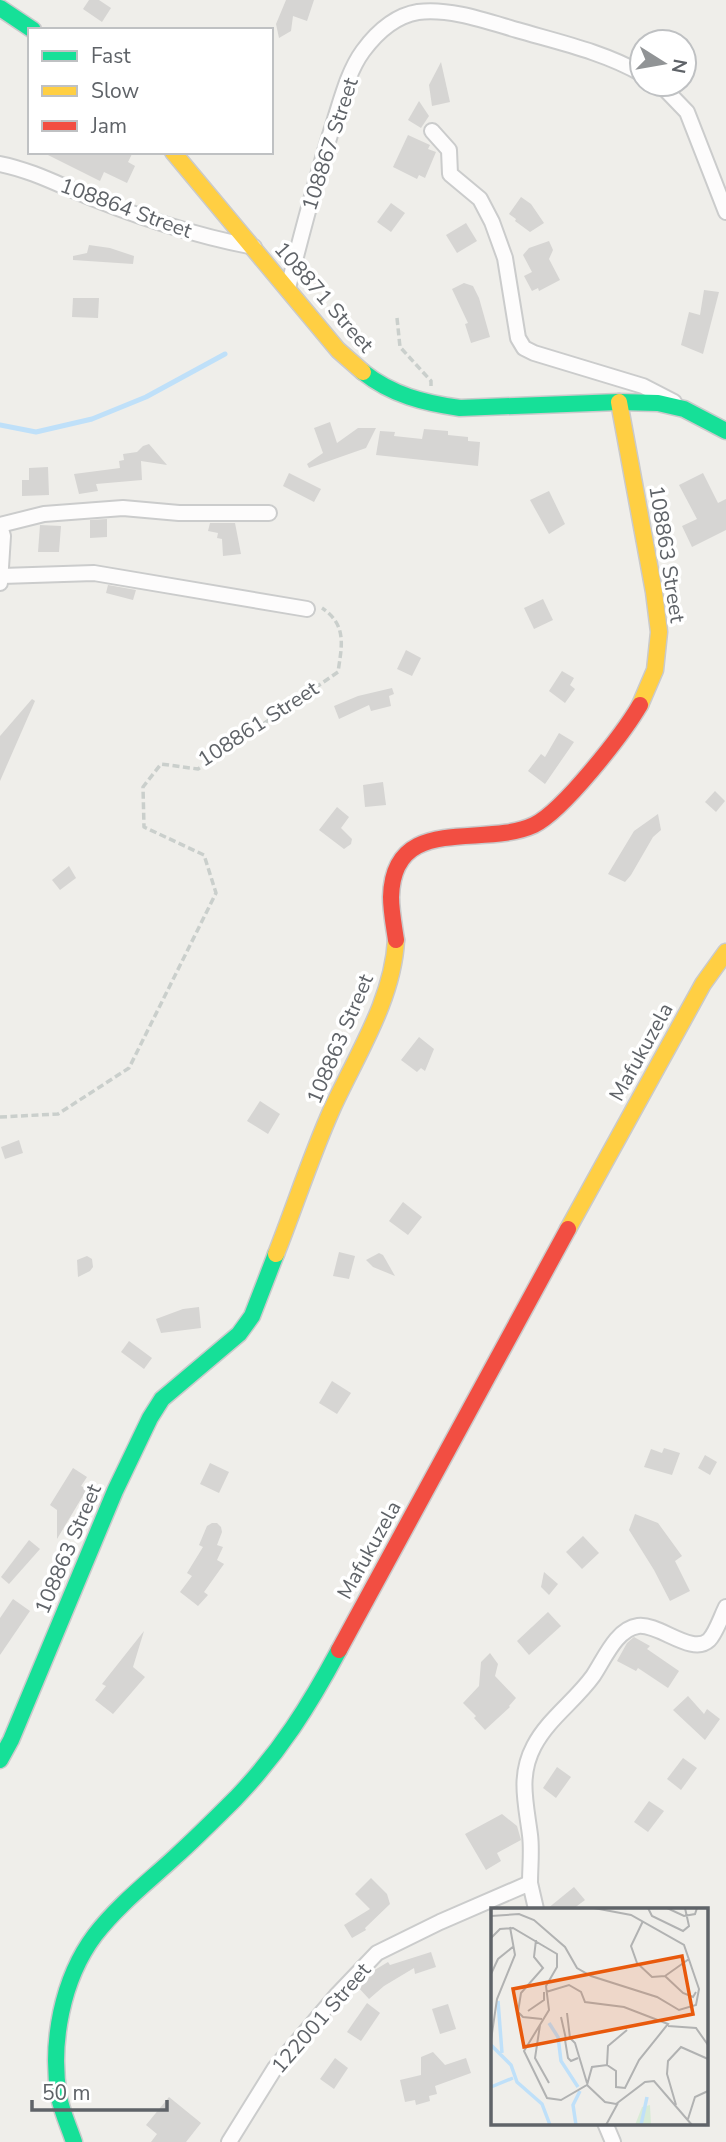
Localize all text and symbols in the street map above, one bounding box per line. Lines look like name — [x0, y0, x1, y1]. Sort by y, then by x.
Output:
legend — [28, 28, 273, 154]
north arrow — [628, 28, 698, 98]
text: Fast — [91, 42, 131, 70]
text: N — [665, 57, 693, 76]
street label: 108867 Street — [295, 73, 365, 214]
text: Slow — [91, 77, 140, 105]
text: Jam — [90, 112, 127, 140]
street label: 108864 Street — [56, 171, 196, 245]
street label: 108871 Street — [268, 236, 380, 359]
street label: 108863 Street — [642, 484, 692, 625]
street label: 108861 Street — [192, 674, 324, 773]
street label: 108863 Street — [300, 969, 380, 1108]
street label: Mafukuzela — [603, 998, 679, 1106]
street label: 108863 Street — [28, 1479, 108, 1618]
street label: Mafukuzela — [331, 1496, 407, 1604]
inset map — [491, 1908, 708, 2124]
street label: 122001 Street — [265, 1956, 377, 2079]
scale bar — [32, 2068, 166, 2112]
text: 50 m — [42, 2079, 91, 2107]

